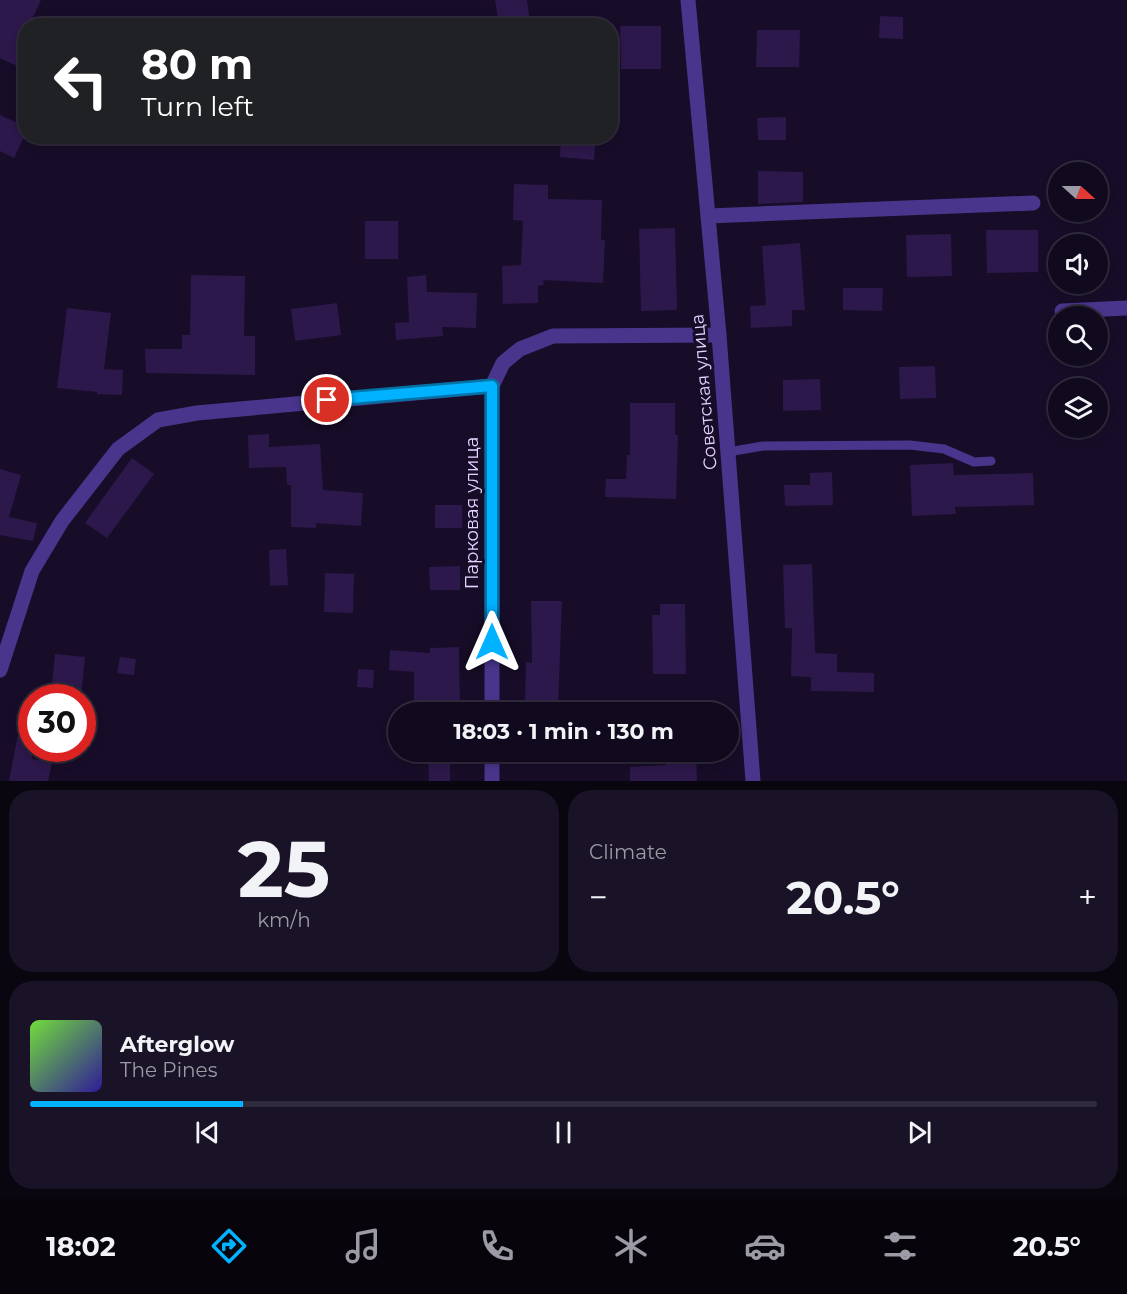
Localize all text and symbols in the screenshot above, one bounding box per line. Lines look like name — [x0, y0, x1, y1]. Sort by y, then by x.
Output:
text: 80 m — [141, 38, 253, 90]
icon: left — [42, 42, 120, 120]
text: Turn left — [141, 90, 254, 123]
north arrow — [1048, 162, 1108, 222]
map controls — [1048, 162, 1108, 438]
button: sound — [1048, 234, 1108, 294]
button: search — [1048, 306, 1108, 366]
street label: Советская улица — [686, 313, 722, 471]
pin — [301, 374, 352, 425]
button: layers — [1048, 378, 1108, 438]
icon: arrive — [310, 383, 343, 416]
street label: Парковая улица — [461, 437, 483, 589]
position arrow — [460, 610, 524, 674]
speed limit sign: 30 — [18, 684, 96, 762]
text: 18:03 · 1 min · 130 m — [453, 718, 674, 745]
text: 25 — [238, 821, 330, 917]
text: Climate — [589, 840, 667, 864]
text: 20.5° — [786, 870, 900, 925]
text: − — [589, 877, 608, 917]
text: + — [1078, 877, 1097, 917]
text: km/h — [257, 908, 311, 932]
text: Afterglow — [120, 1031, 234, 1058]
text: The Pines — [120, 1058, 217, 1082]
icon: previous — [191, 1116, 224, 1149]
icon: pause — [547, 1116, 580, 1149]
icon: next — [903, 1116, 936, 1149]
icon: directions — [208, 1225, 250, 1267]
icon: music — [342, 1225, 384, 1267]
icon: phone — [476, 1225, 518, 1267]
icon: climate — [610, 1225, 652, 1267]
icon: car — [744, 1225, 786, 1267]
icon: filters — [879, 1225, 921, 1267]
text: 18:02 — [46, 1230, 116, 1263]
text: 20.5° — [1013, 1230, 1081, 1263]

